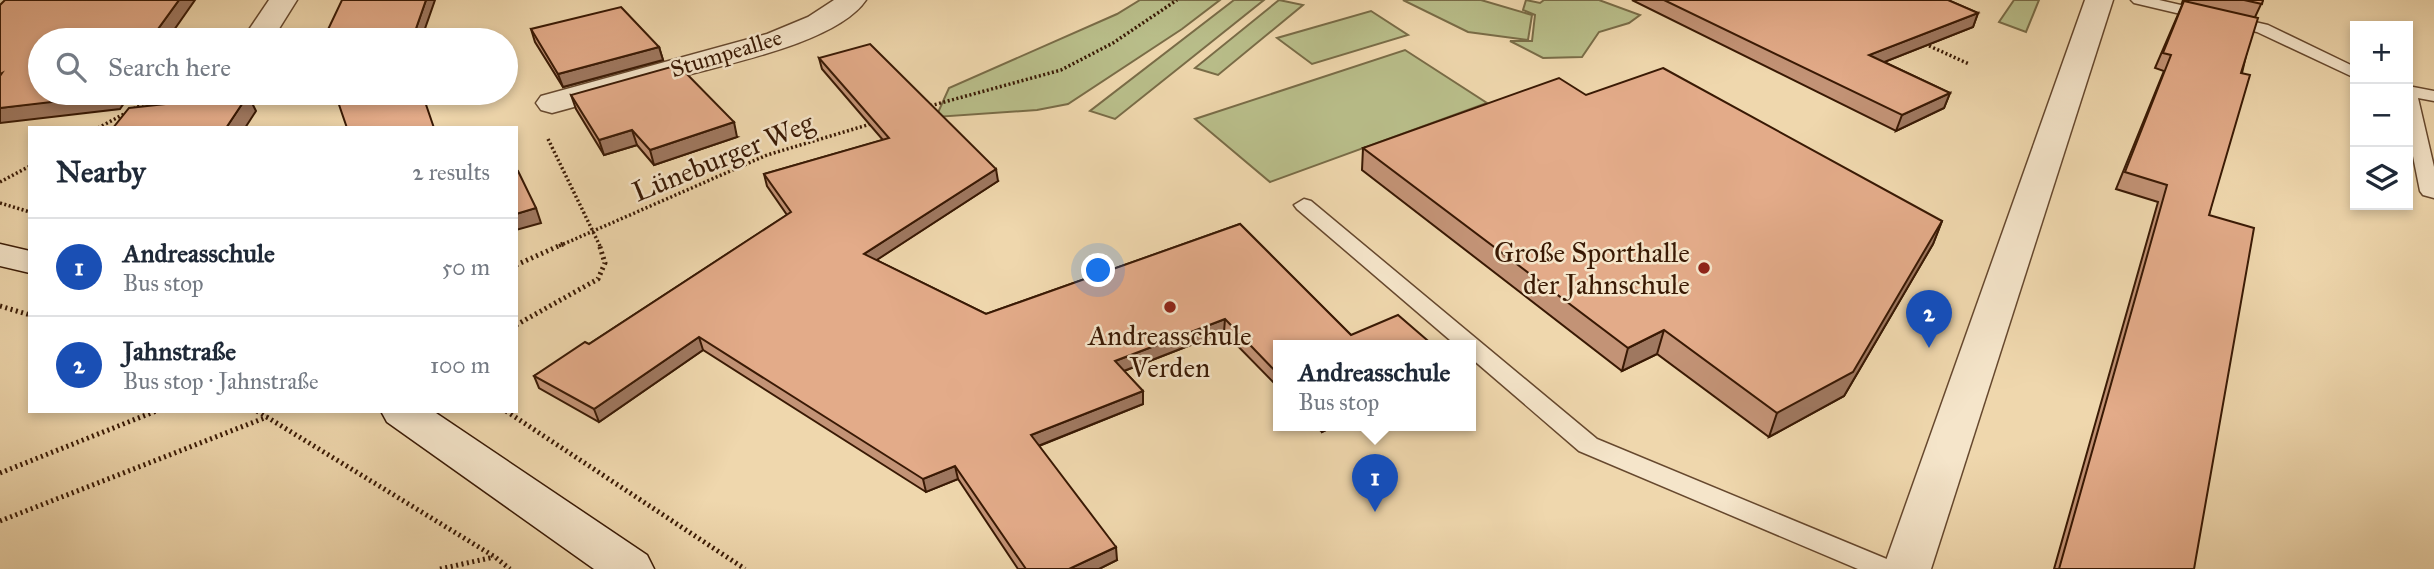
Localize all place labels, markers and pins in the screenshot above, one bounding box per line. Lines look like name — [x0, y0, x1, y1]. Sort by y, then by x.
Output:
place label: Große Sporthalle der Jahnschule — [1494, 235, 1690, 302]
marker: Große Sporthalle der Jahnschule — [1696, 260, 1712, 276]
pin: 2 — [1906, 290, 1952, 348]
marker: Andreasschule Verden — [1162, 299, 1178, 315]
place label: Andreasschule Verden — [1087, 318, 1252, 385]
pin: 1 — [1352, 454, 1398, 512]

